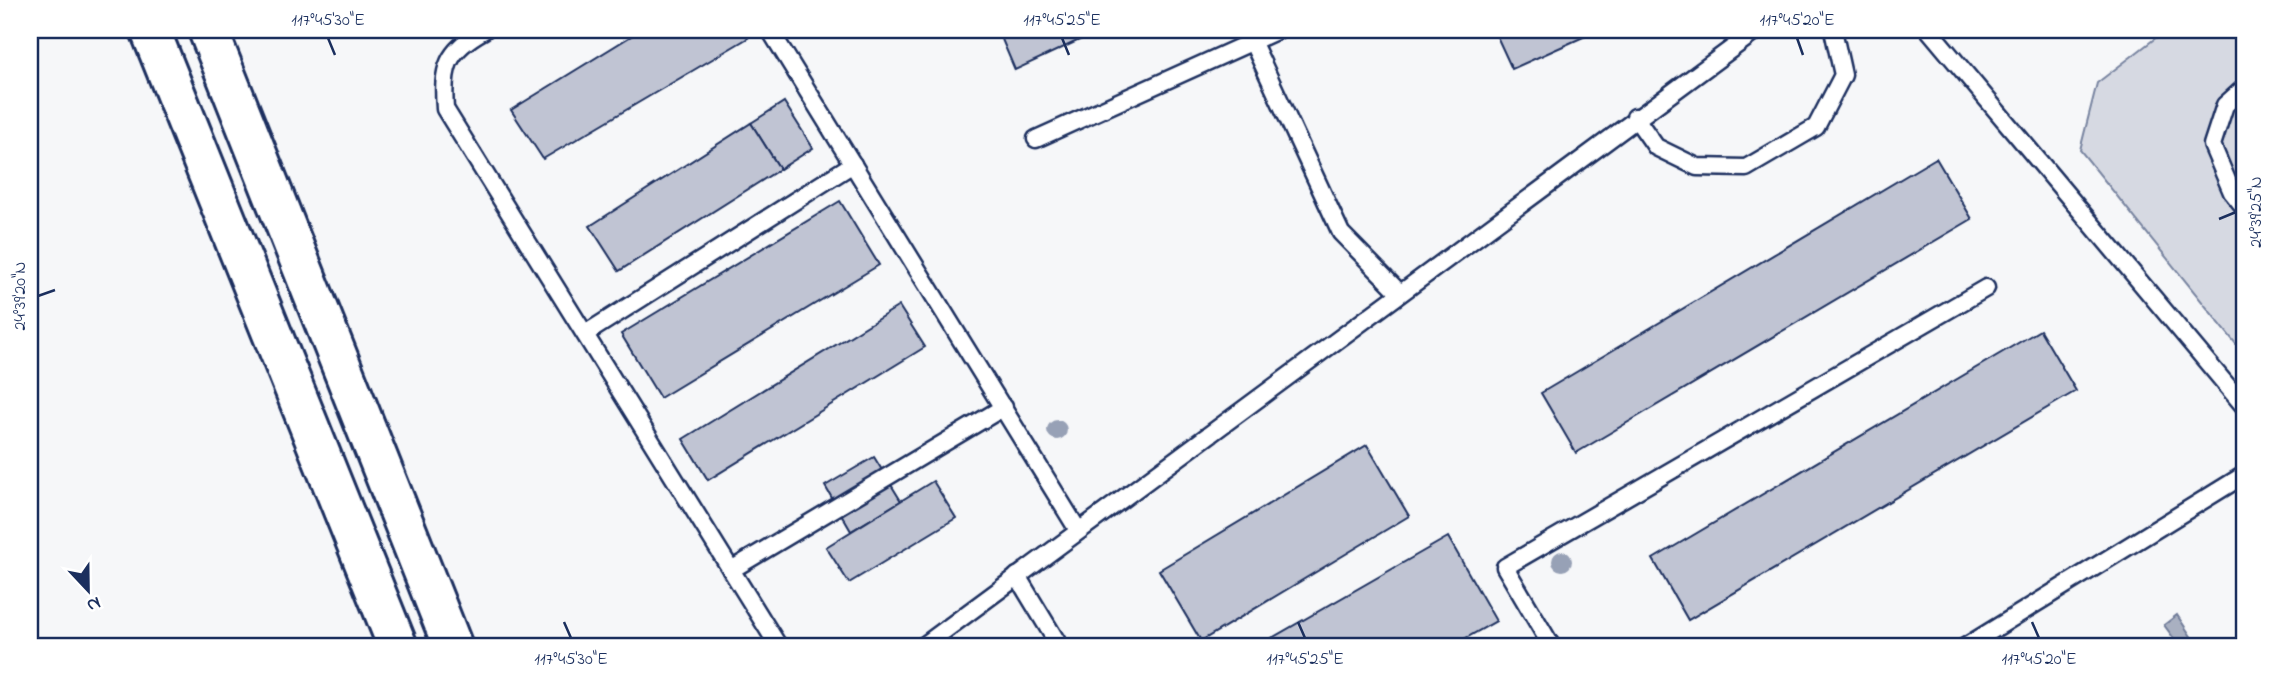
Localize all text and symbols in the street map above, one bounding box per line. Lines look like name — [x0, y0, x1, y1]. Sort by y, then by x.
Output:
text: 117°45'30"E — [291, 8, 365, 34]
text: 117°45'25"E — [1023, 8, 1101, 34]
text: 117°45'20"E — [1759, 8, 1835, 34]
text: 24°39'25"N — [2244, 176, 2270, 248]
text: 24°39'20"N — [8, 261, 34, 331]
north arrow — [52, 554, 122, 624]
text: N — [82, 589, 104, 618]
text: 117°45'30"E — [534, 647, 608, 673]
text: 117°45'25"E — [1266, 647, 1344, 673]
text: 117°45'20"E — [2001, 647, 2077, 673]

